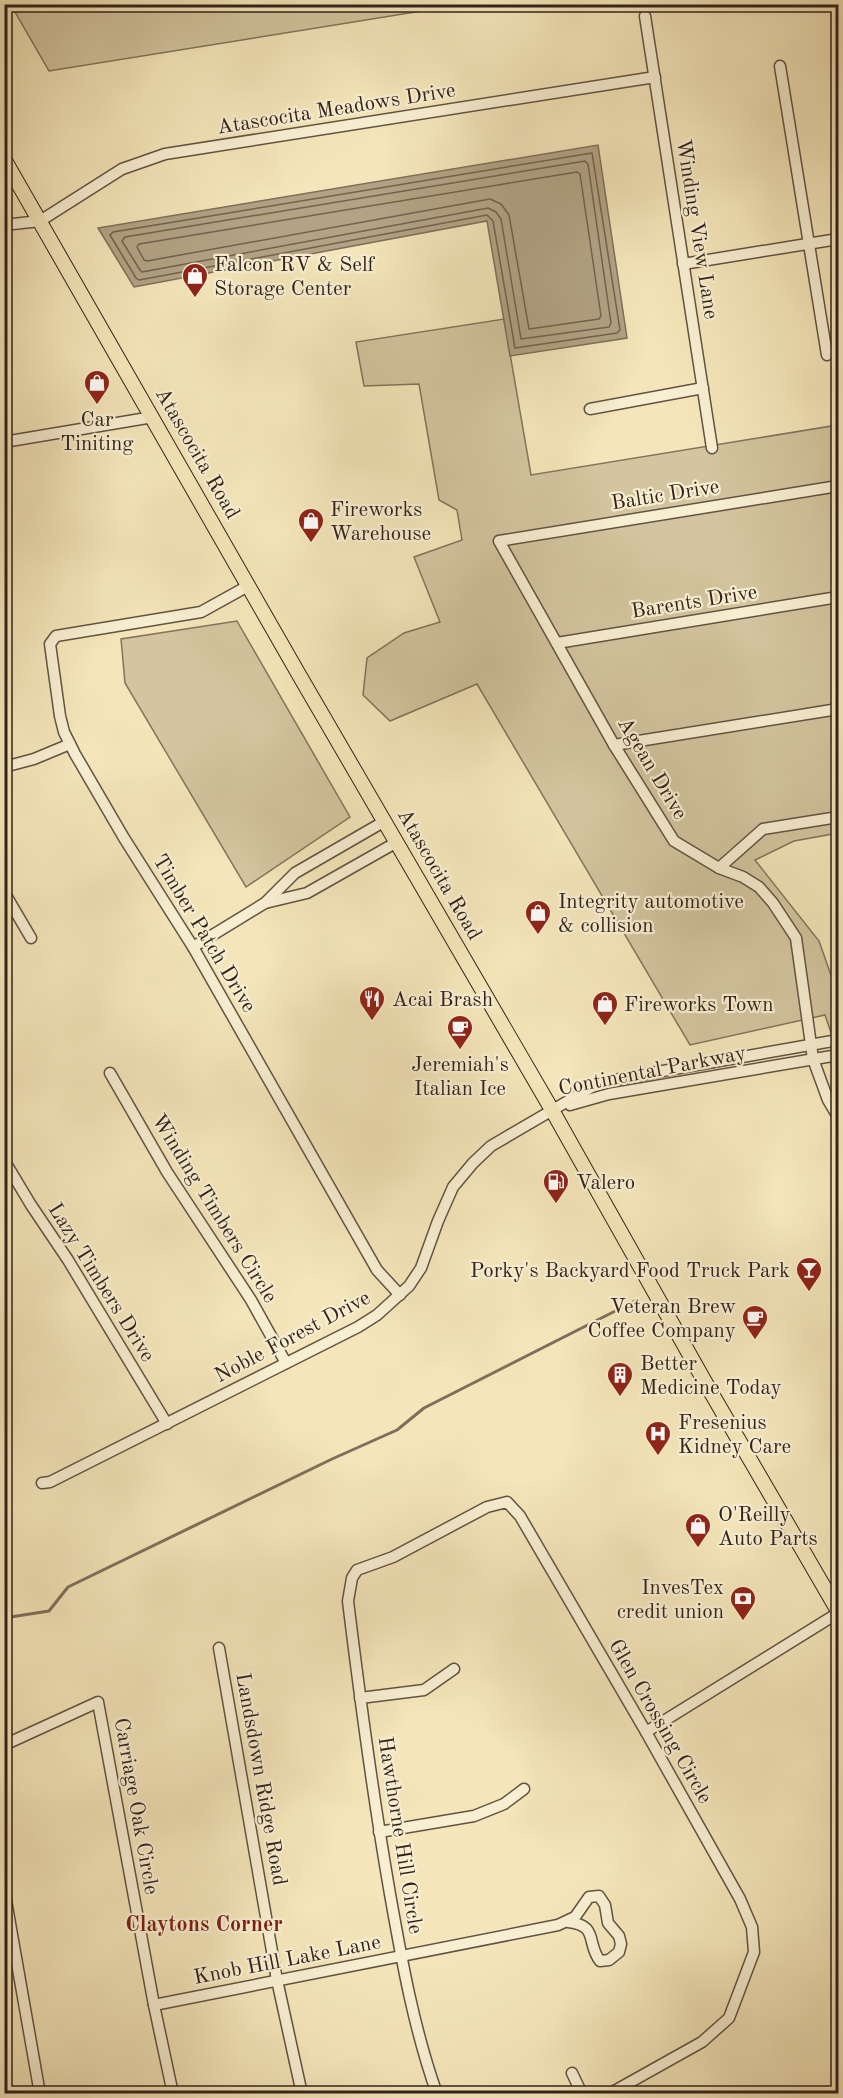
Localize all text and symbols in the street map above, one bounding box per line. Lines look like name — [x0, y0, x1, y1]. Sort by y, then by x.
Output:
street label: Atascocita Meadows Drive — [215, 80, 457, 139]
street label: Winding View Lane — [672, 138, 721, 321]
place label: Falcon RV & Self Storage Center — [214, 255, 376, 300]
shop icon: Falcon RV & Self Storage Center — [180, 261, 210, 299]
shop icon: Car Tiniting — [82, 368, 112, 406]
street label: Atascocita Road — [151, 385, 243, 523]
place label: Car Tiniting — [60, 410, 134, 455]
street label: Baltic Drive — [610, 477, 721, 514]
place label: Fireworks Warehouse — [330, 500, 431, 545]
shop icon: Fireworks Warehouse — [296, 506, 326, 544]
street label: Barents Drive — [630, 582, 759, 623]
street label: Agean Drive — [613, 714, 690, 824]
street label: Atascocita Road — [393, 806, 485, 944]
street label: Timber Patch Drive — [148, 851, 259, 1016]
place label: Integrity automotive & collision — [558, 892, 744, 937]
shop icon: Integrity automotive & collision — [523, 898, 553, 936]
restaurant icon: Acai Brash — [357, 984, 387, 1022]
shop icon: Fireworks Town — [590, 989, 620, 1027]
place label: Acai Brash — [392, 990, 493, 1011]
place label: Fireworks Town — [624, 995, 774, 1016]
cafe icon: Jeremiah's Italian Ice — [445, 1013, 475, 1051]
street label: Continental Parkway — [557, 1043, 748, 1100]
place label: Jeremiah's Italian Ice — [411, 1055, 509, 1100]
street label: Winding Timbers Circle — [147, 1111, 280, 1307]
fuel station icon: Valero — [541, 1167, 571, 1205]
place label: Valero — [576, 1173, 635, 1194]
street label: Lazy Timbers Drive — [43, 1200, 158, 1366]
bar icon: Porky's Backyard Food Truck Park — [794, 1255, 824, 1293]
place label: Porky's Backyard Food Truck Park — [470, 1261, 790, 1282]
street label: Noble Forest Drive — [212, 1288, 374, 1387]
place label: Veteran Brew Coffee Company — [588, 1297, 736, 1342]
cafe icon: Veteran Brew Coffee Company — [740, 1303, 770, 1341]
place label: Better Medicine Today — [640, 1354, 782, 1399]
building icon: Better Medicine Today — [605, 1360, 635, 1398]
place label: Fresenius Kidney Care — [678, 1413, 791, 1458]
hospital icon: Fresenius Kidney Care — [643, 1419, 673, 1457]
place label: O'Reilly Auto Parts — [718, 1505, 818, 1550]
shop icon: O'Reilly Auto Parts — [683, 1511, 713, 1549]
place label: InvesTex credit union — [617, 1578, 724, 1623]
bank icon: InvesTex credit union — [728, 1584, 758, 1622]
street label: Glen Crossing Circle — [604, 1636, 715, 1808]
street label: Landsdown Ridge Road — [231, 1671, 290, 1887]
street label: Carriage Oak Circle — [110, 1716, 161, 1896]
street label: Hawthorne Hill Circle — [374, 1735, 426, 1935]
district label: Claytons Corner — [125, 1914, 283, 1936]
street label: Knob Hill Lake Lane — [192, 1932, 383, 1989]

